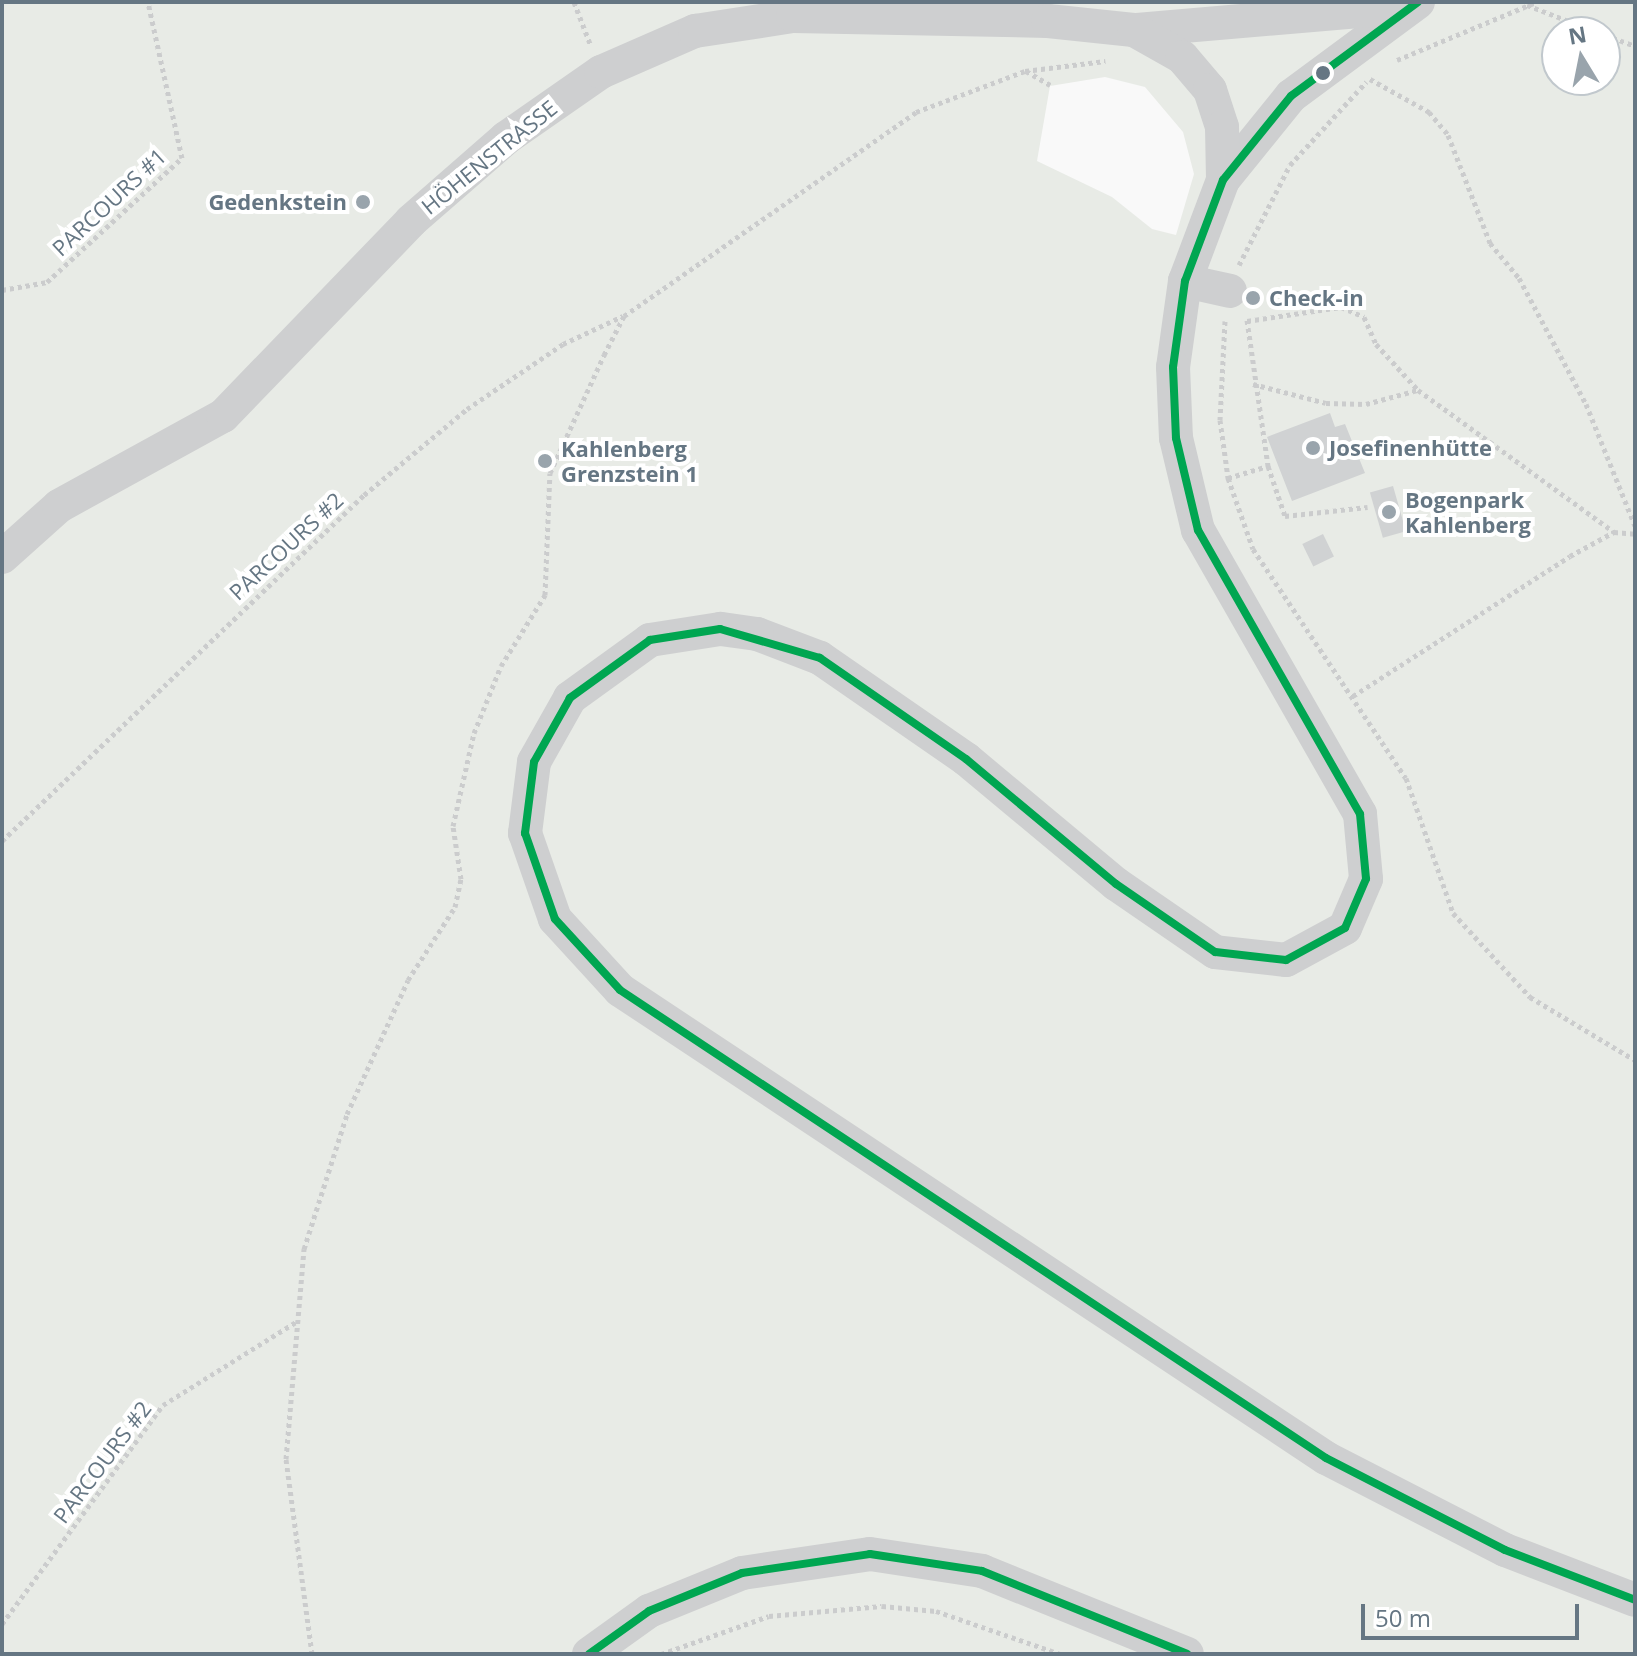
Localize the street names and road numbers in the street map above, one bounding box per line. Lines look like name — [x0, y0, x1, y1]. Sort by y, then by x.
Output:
street label: HÖHENSTRASSE — [416, 94, 562, 220]
street label: PARCOURS #1 — [47, 143, 171, 261]
street label: PARCOURS #2 — [224, 487, 348, 605]
street label: PARCOURS #2 — [48, 1396, 156, 1528]

